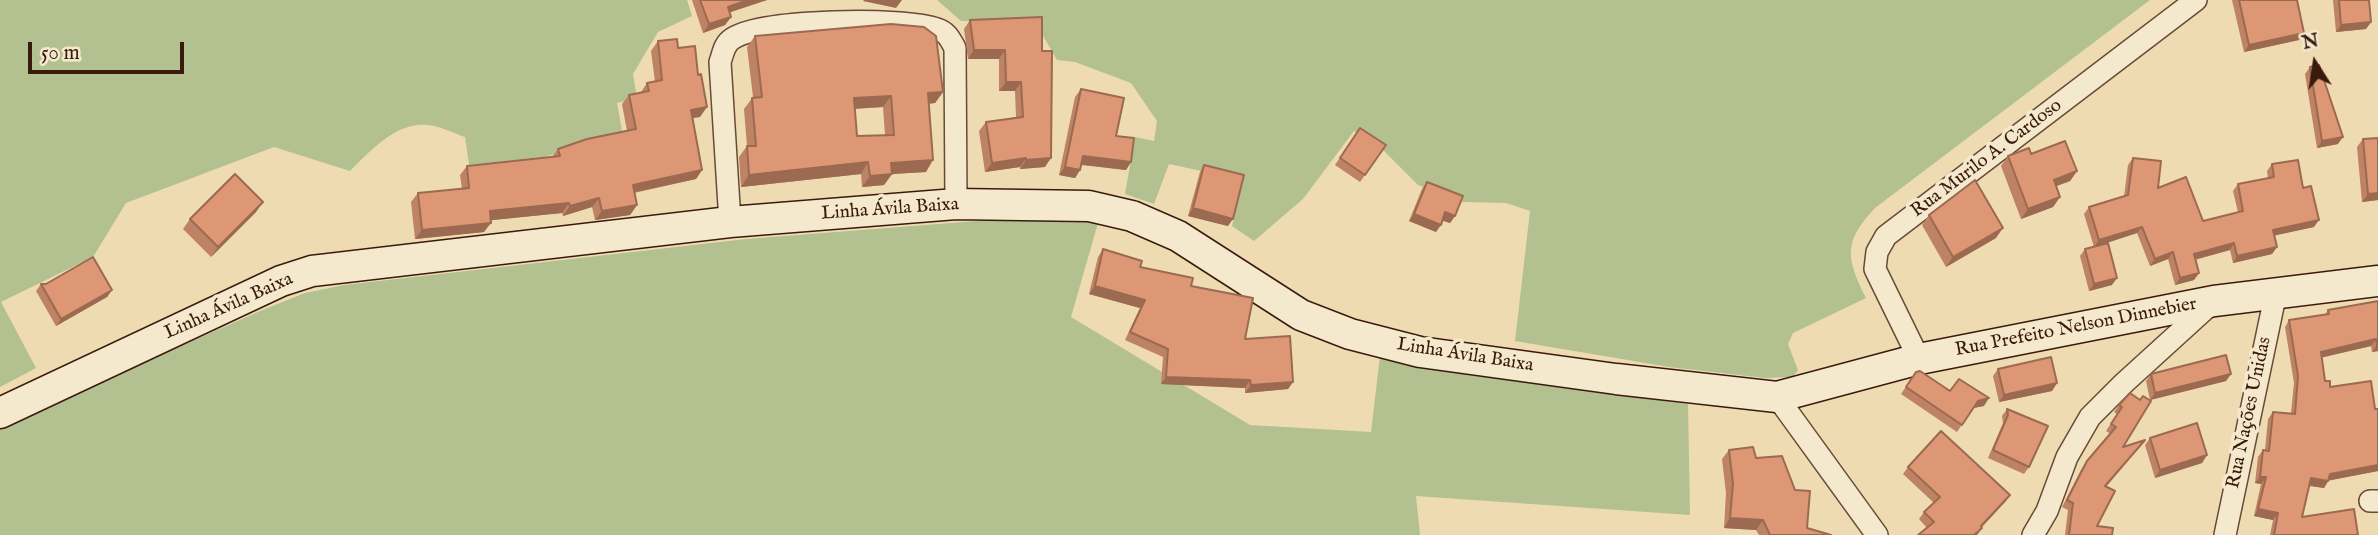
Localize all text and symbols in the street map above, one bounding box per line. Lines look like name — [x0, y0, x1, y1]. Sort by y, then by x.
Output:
scale bar — [32, 28, 187, 72]
north arrow — [2280, 28, 2350, 98]
text: N — [2300, 29, 2321, 56]
text: 50 m — [41, 40, 80, 67]
street label: Rua Murilo A. Cardoso — [1907, 95, 2067, 223]
street label: Linha Ávila Baixa — [820, 194, 960, 226]
street label: Linha Ávila Baixa — [161, 269, 297, 345]
street label: Rua Prefeito Nelson Dinnebier — [1953, 293, 2199, 363]
street label: Linha Ávila Baixa — [1395, 334, 1535, 378]
street label: Rua Nações Unidas — [2223, 335, 2277, 491]

